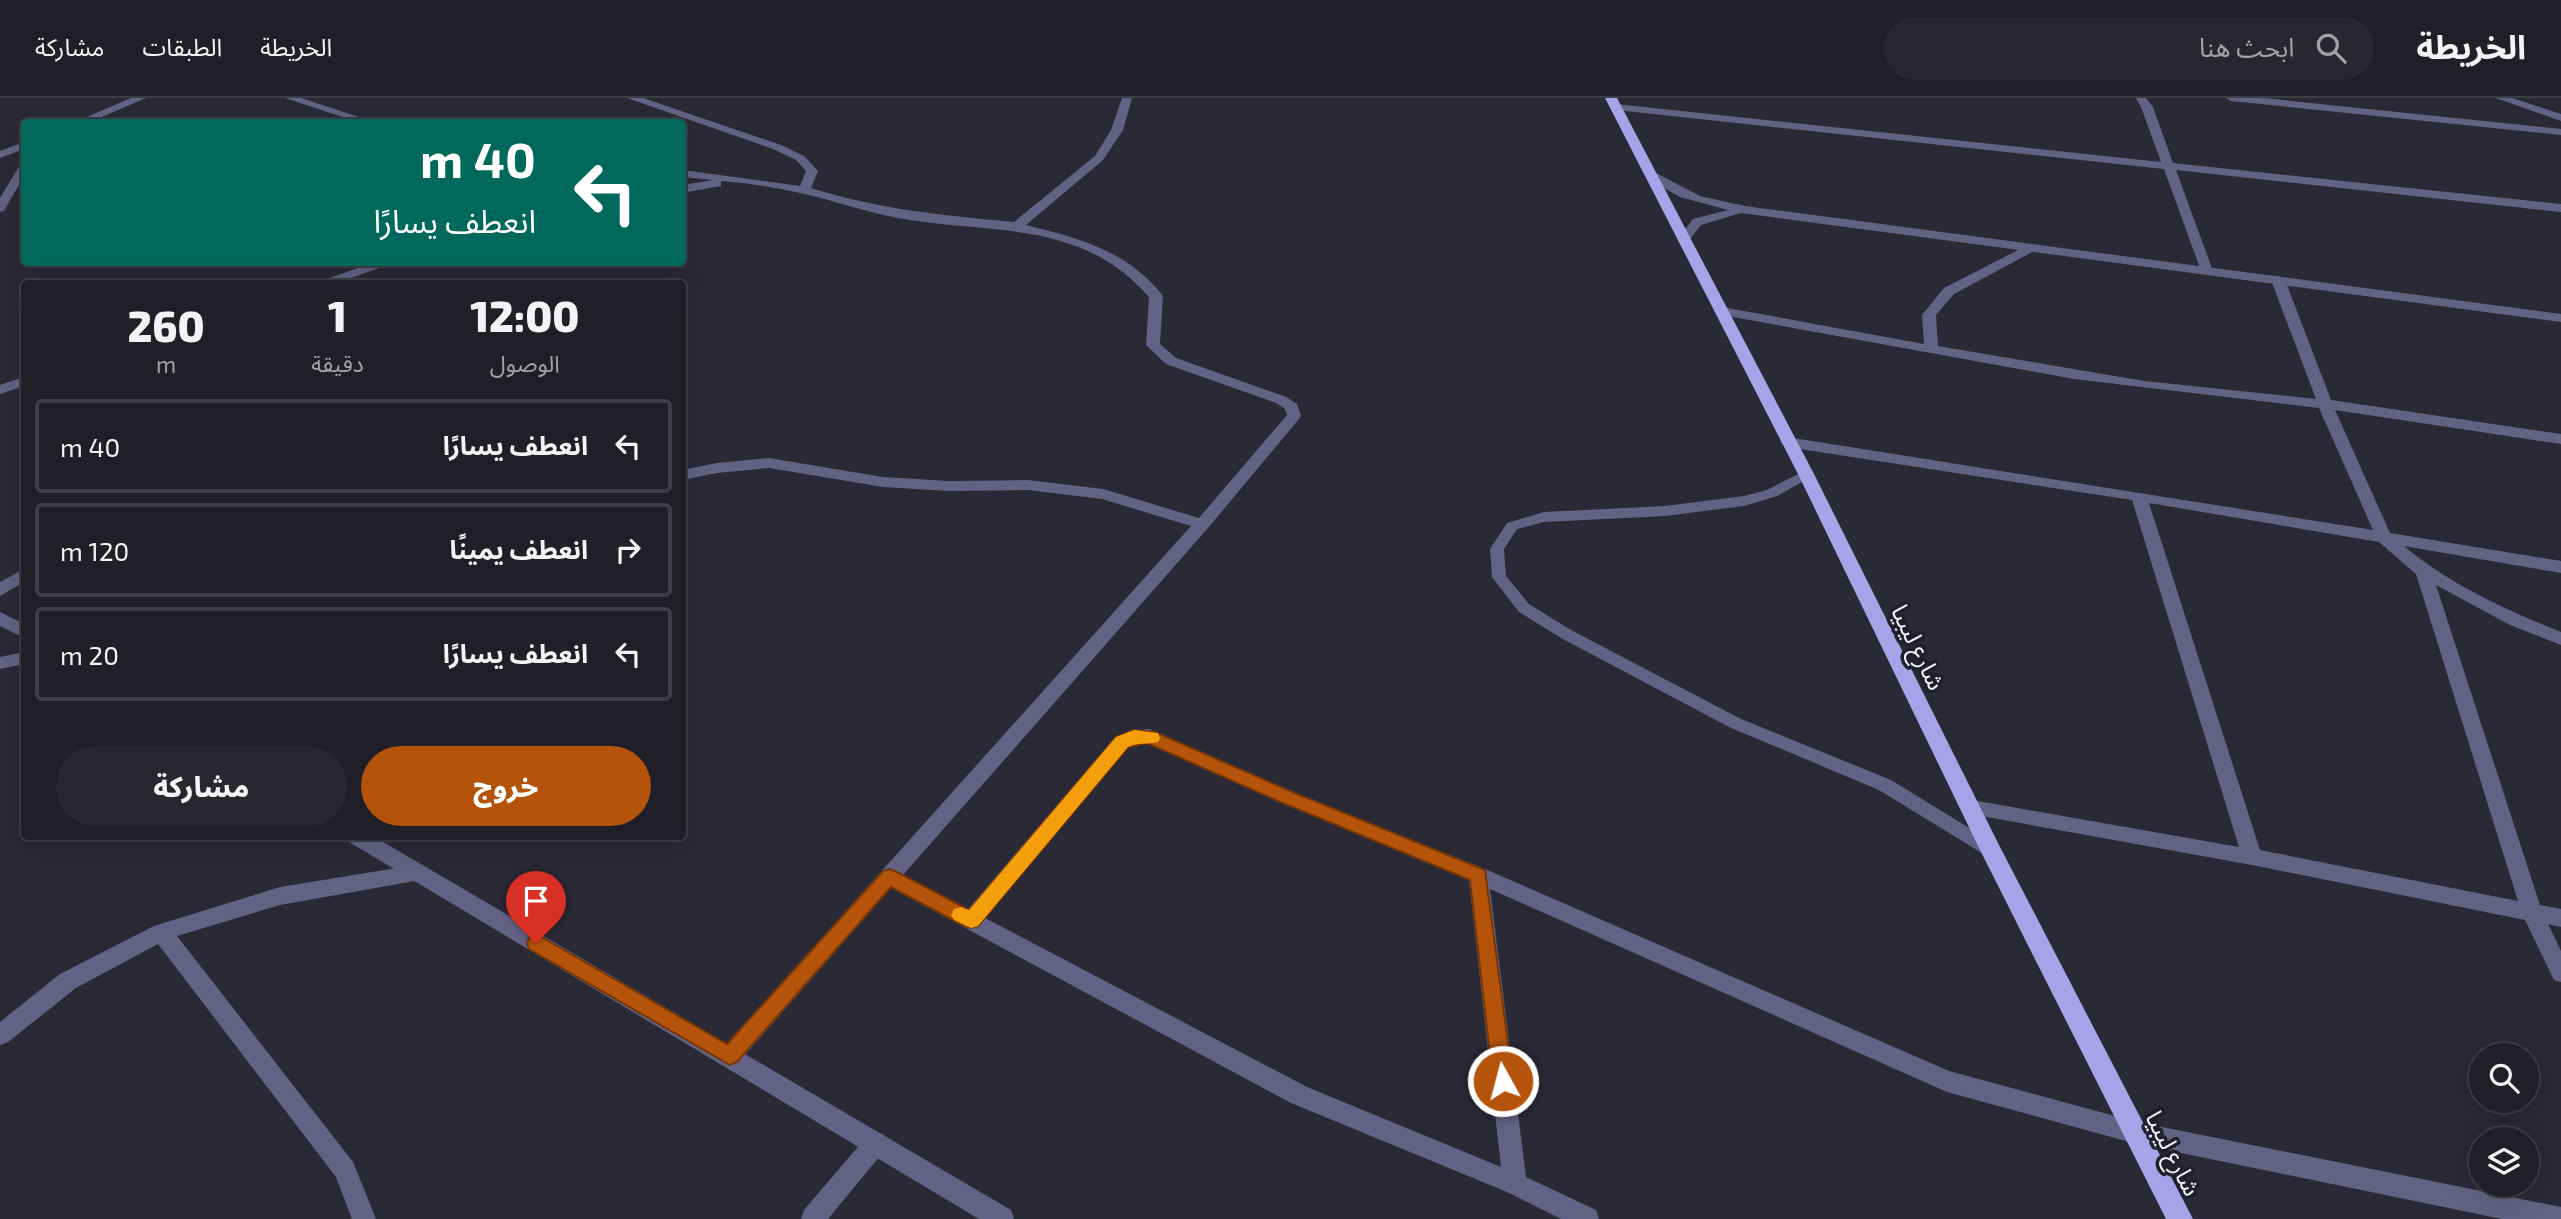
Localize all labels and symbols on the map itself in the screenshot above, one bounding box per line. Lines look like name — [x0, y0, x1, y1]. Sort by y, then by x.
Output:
street label: شارع ليبيا — [1882, 600, 1952, 696]
pin — [506, 871, 566, 943]
position arrow — [1466, 1044, 1540, 1118]
street label: شارع ليبيا — [2137, 1106, 2208, 1202]

